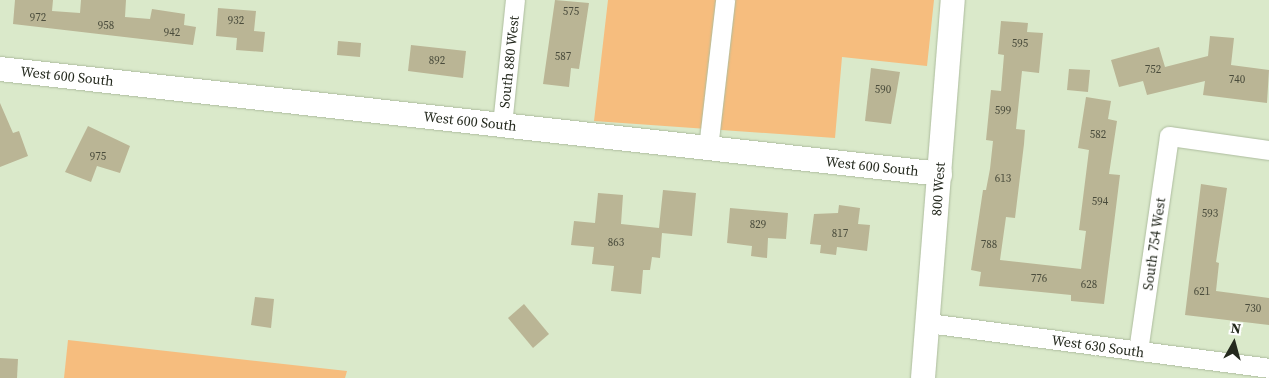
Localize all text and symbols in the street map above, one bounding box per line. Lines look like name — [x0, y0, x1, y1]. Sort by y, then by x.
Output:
house number: 575 — [563, 5, 579, 19]
house number: 972 — [30, 11, 46, 25]
house number: 932 — [228, 14, 244, 28]
street label: South 880 West — [496, 15, 522, 109]
house number: 958 — [98, 19, 114, 33]
house number: 942 — [164, 26, 180, 40]
house number: 595 — [1012, 37, 1028, 51]
house number: 587 — [555, 50, 571, 64]
house number: 892 — [429, 54, 445, 68]
street label: West 600 South — [20, 63, 114, 89]
house number: 752 — [1145, 63, 1161, 77]
house number: 740 — [1229, 73, 1245, 87]
house number: 590 — [875, 83, 891, 97]
house number: 599 — [995, 104, 1011, 118]
street label: West 600 South — [423, 108, 517, 134]
house number: 582 — [1090, 128, 1106, 142]
house number: 975 — [90, 150, 106, 164]
street label: West 600 South — [825, 153, 919, 179]
street label: 800 West — [928, 161, 948, 217]
house number: 613 — [995, 172, 1011, 186]
house number: 594 — [1092, 195, 1108, 209]
street label: South 754 West — [1139, 196, 1169, 292]
house number: 593 — [1202, 207, 1218, 221]
house number: 829 — [750, 218, 766, 232]
house number: 817 — [832, 227, 848, 241]
house number: 863 — [608, 236, 624, 250]
house number: 788 — [981, 238, 997, 252]
house number: 776 — [1031, 272, 1047, 286]
house number: 628 — [1081, 278, 1097, 292]
house number: 621 — [1194, 285, 1210, 299]
house number: 730 — [1245, 302, 1261, 316]
north arrow — [1209, 318, 1259, 368]
text: N — [1230, 318, 1242, 339]
street label: West 630 South — [1050, 331, 1146, 361]

